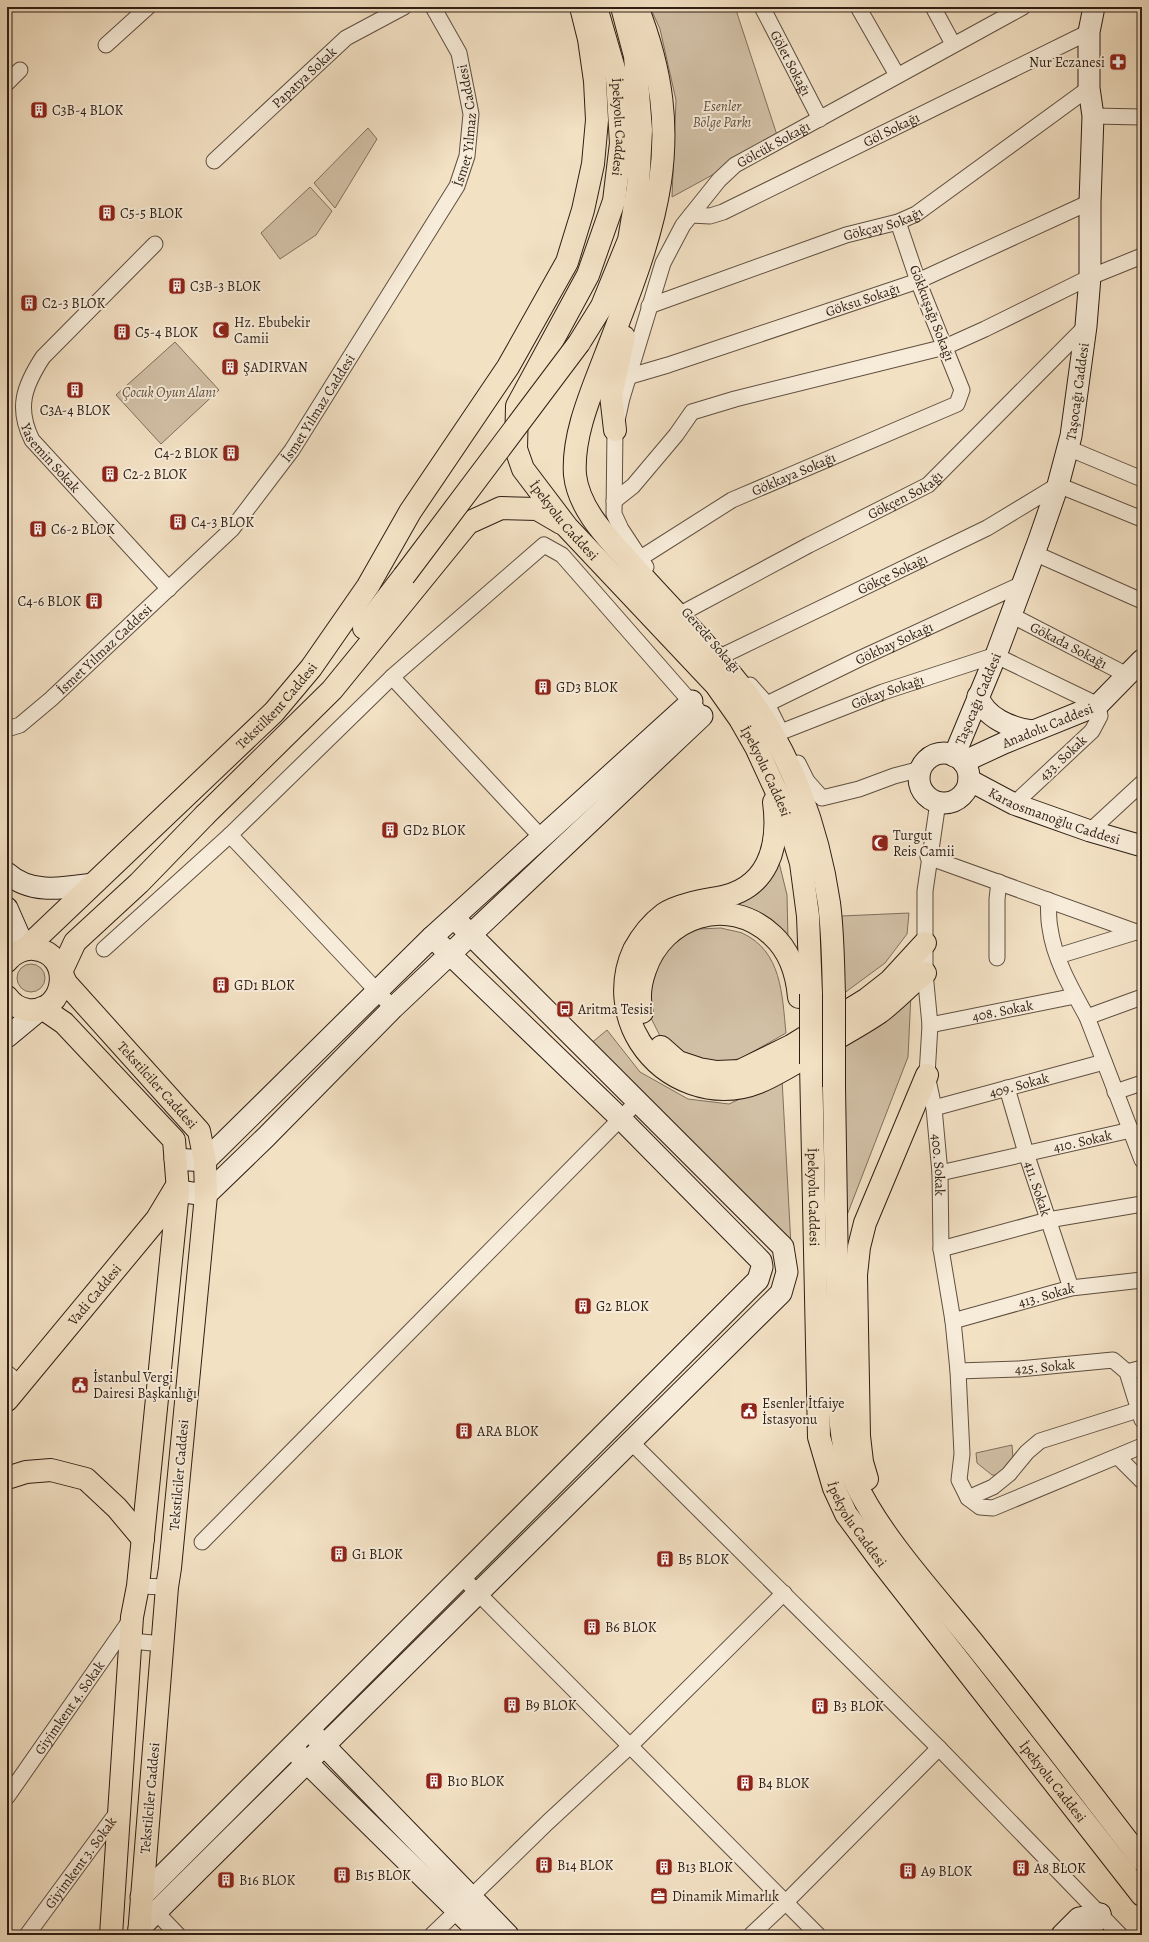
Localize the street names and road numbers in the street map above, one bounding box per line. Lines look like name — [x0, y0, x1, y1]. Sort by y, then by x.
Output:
street label: Gölet Sokağı — [766, 27, 816, 99]
street label: Papatya Sokak — [267, 42, 341, 112]
street label: İsmet Yılmaz Caddesi — [448, 63, 481, 189]
street label: İpekyolu Caddesi — [607, 77, 631, 177]
street label: Göl Sokağı — [860, 107, 923, 151]
street label: Gölcük Sokağı — [733, 116, 813, 172]
street label: Gökçay Sokağı — [841, 203, 927, 245]
street label: Gökkuşağı Sokağı — [905, 262, 959, 364]
street label: Göksu Sokağı — [823, 278, 902, 321]
street label: Taşocağı Caddesi — [1061, 341, 1093, 443]
street label: İsmet Yılmaz Caddesi — [277, 350, 359, 466]
street label: Yasemin Sokak — [16, 420, 85, 496]
street label: Gökkaya Sokağı — [749, 447, 838, 500]
street label: Gökçen Sokağı — [864, 466, 947, 523]
street label: İpekyolu Caddesi — [525, 476, 603, 564]
street label: Gökçe Sokağı — [854, 549, 931, 599]
street label: İsmet Yılmaz Caddesi — [52, 600, 156, 699]
street label: Gerede Sokağı — [677, 603, 745, 677]
street label: Gökbay Sokağı — [852, 617, 936, 669]
street label: Gökada Sokağı — [1027, 617, 1111, 673]
street label: Taşocağı Caddesi — [950, 650, 1005, 748]
street label: Tekstilkent Caddesi — [231, 659, 322, 753]
street label: Gökay Sokağı — [848, 670, 926, 713]
street label: Anadolu Caddesi — [998, 699, 1096, 753]
street label: İpekyolu Caddesi — [736, 722, 796, 819]
street label: 433. Sokak — [1035, 731, 1091, 785]
street label: Karaosmanoğlu Caddesi — [985, 783, 1123, 849]
street label: 408. Sokak — [970, 995, 1035, 1026]
street label: Tekstilciler Caddesi — [113, 1037, 202, 1133]
street label: 409. Sokak — [987, 1068, 1051, 1102]
street label: 410. Sokak — [1051, 1125, 1114, 1157]
street label: 400. Sokak — [927, 1133, 950, 1196]
street label: İpekyolu Caddesi — [803, 1147, 824, 1247]
street label: 411. Sokak — [1020, 1158, 1056, 1218]
street label: Vadi Caddesi — [63, 1260, 126, 1330]
street label: 413. Sokak — [1016, 1278, 1076, 1312]
street label: 425. Sokak — [1015, 1354, 1076, 1379]
street label: Tekstilciler Caddesi — [165, 1419, 193, 1531]
street label: İpekyolu Caddesi — [823, 1479, 891, 1571]
street label: Giyimkent 4. Sokak — [30, 1657, 109, 1758]
street label: İpekyolu Caddesi — [1015, 1737, 1091, 1826]
street label: Tekstilciler Caddesi — [136, 1742, 164, 1854]
street label: Giyimkent 3. Sokak — [40, 1813, 121, 1912]

